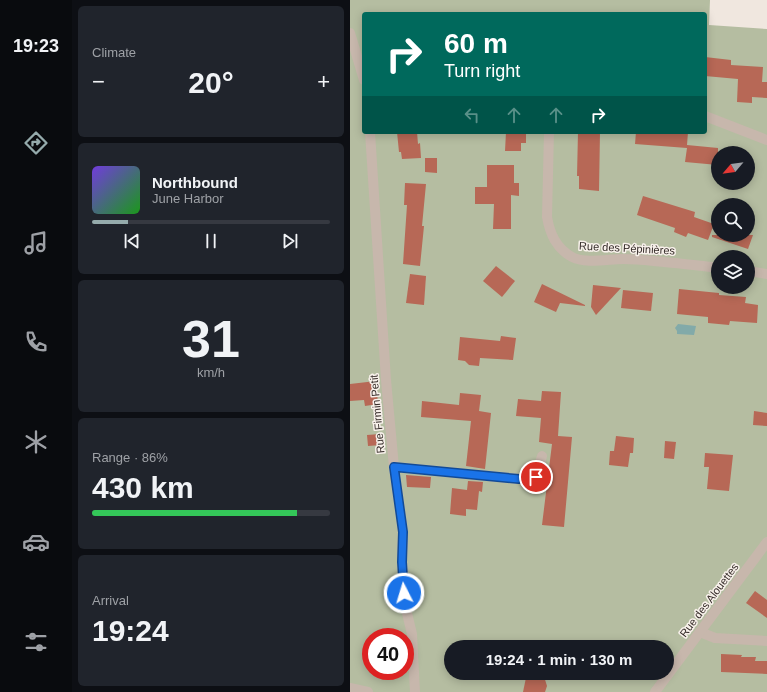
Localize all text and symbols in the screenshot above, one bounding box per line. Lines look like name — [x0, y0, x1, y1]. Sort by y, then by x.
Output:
icon: right — [378, 28, 430, 80]
text: 60 m — [444, 28, 508, 59]
text: 19:23 — [13, 36, 59, 56]
text: Climate — [92, 45, 136, 60]
text: Turn right — [444, 61, 520, 81]
text: 20° — [188, 66, 234, 99]
text: − — [92, 69, 105, 94]
text: + — [317, 69, 330, 94]
icon: left — [461, 104, 483, 126]
icon: ahead — [503, 104, 525, 126]
icon: ahead — [545, 104, 567, 126]
icon: right — [587, 104, 609, 126]
icon: directions — [22, 129, 50, 157]
north arrow — [711, 146, 755, 190]
map controls — [711, 146, 755, 294]
text: Northbound — [152, 174, 238, 191]
text: June Harbor — [152, 191, 224, 206]
button: search — [711, 198, 755, 242]
icon: music — [22, 229, 50, 257]
icon: previous — [121, 230, 143, 252]
icon: pause — [200, 230, 222, 252]
icon: next — [279, 230, 301, 252]
street label: Rue des Pépinières — [579, 239, 676, 257]
button: layers — [711, 250, 755, 294]
text: 31 — [182, 310, 240, 368]
icon: phone — [22, 328, 50, 356]
text: km/h — [197, 365, 225, 380]
street label: Rue Firmin Petit — [368, 374, 386, 454]
icon: climate — [22, 428, 50, 456]
text: Range · 86% — [92, 450, 168, 465]
pin — [519, 460, 553, 494]
icon: arrive — [525, 466, 547, 488]
text: 430 km — [92, 471, 194, 504]
icon: car — [22, 528, 50, 556]
street label: Rue des Alouettes — [677, 560, 741, 639]
position arrow — [383, 572, 425, 614]
text: Arrival — [92, 593, 129, 608]
text: 19:24 — [92, 614, 169, 647]
icon: filters — [22, 628, 50, 656]
speed limit sign: 40 — [362, 628, 414, 680]
text: 19:24 · 1 min · 130 m — [486, 651, 632, 668]

